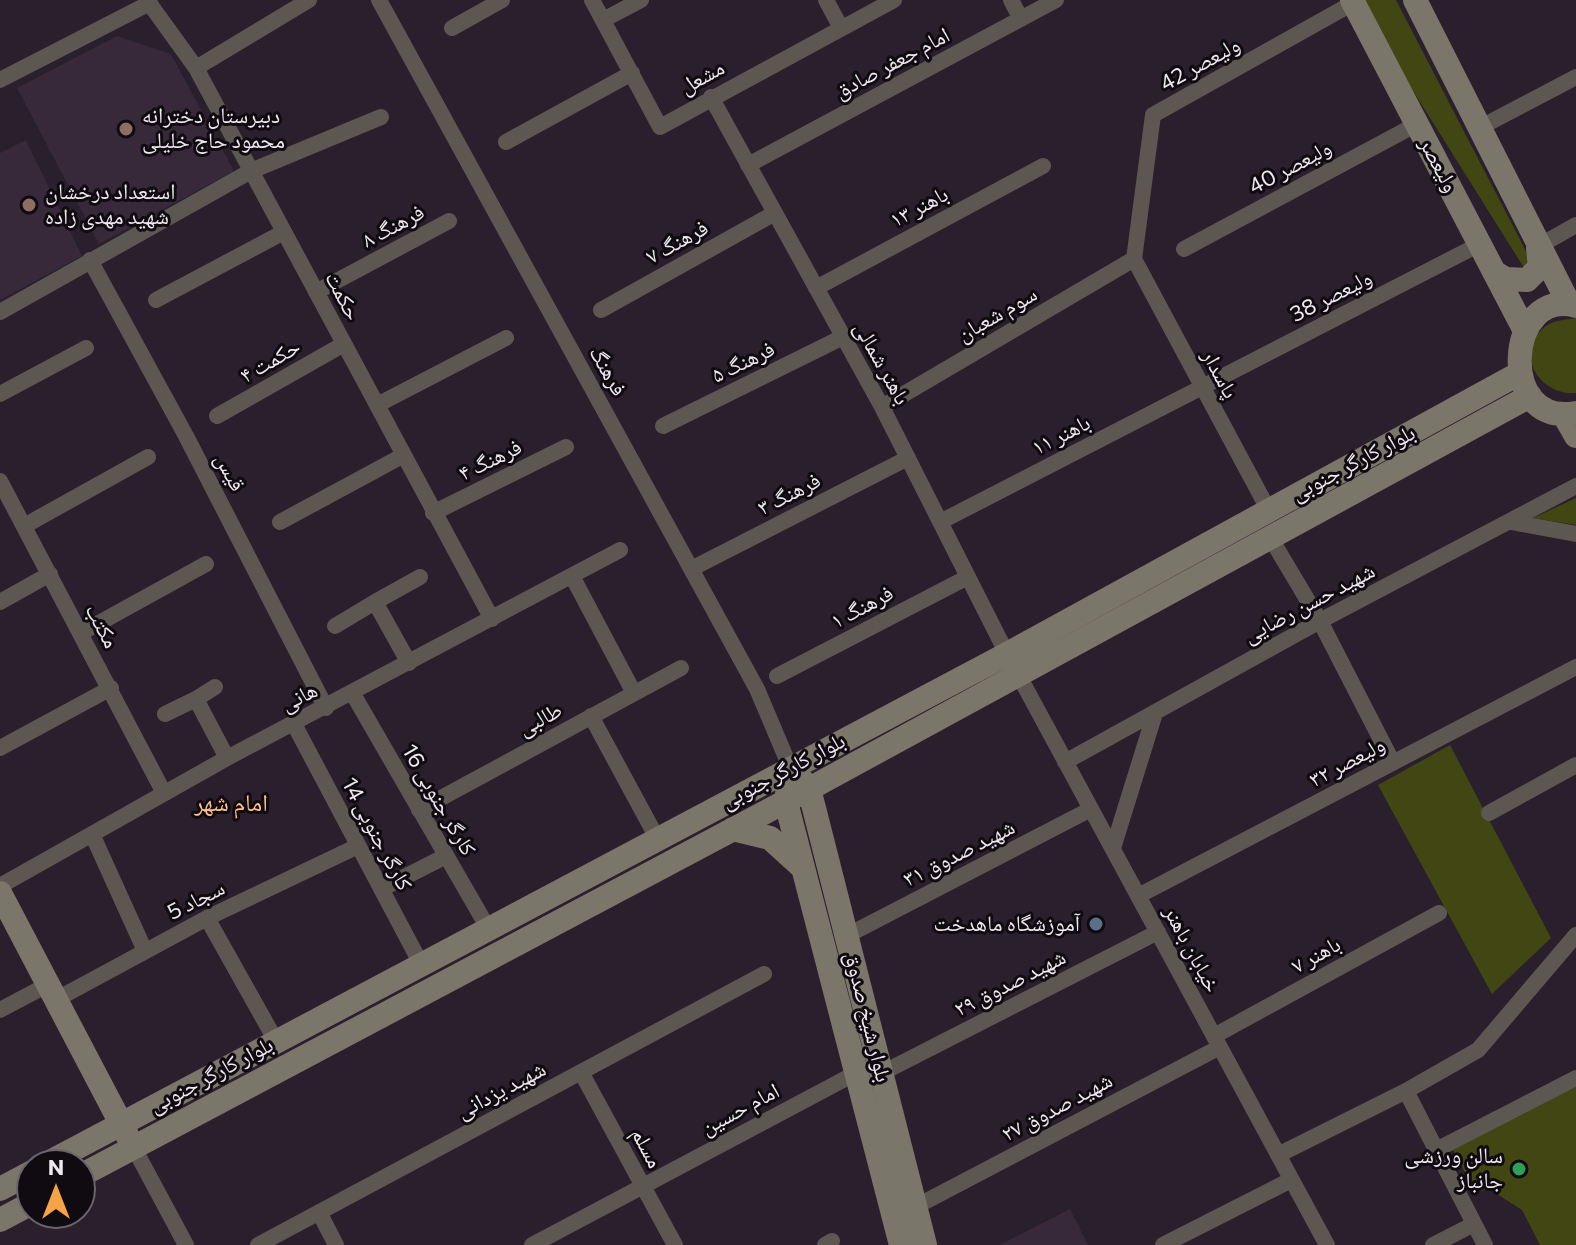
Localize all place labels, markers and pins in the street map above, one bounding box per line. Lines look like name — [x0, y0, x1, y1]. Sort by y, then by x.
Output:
place label: دبيرستان دخترانه محمود حاج خلیلی — [142, 103, 285, 154]
marker: دبيرستان دخترانه محمود حاج خلیلی — [117, 120, 135, 138]
place label: استعداد درخشان شهید مهدی زاده — [45, 179, 175, 230]
marker: استعداد درخشان شهید مهدی زاده — [20, 196, 38, 214]
place label: آموزشگاه ماهدخت — [933, 911, 1080, 937]
marker: آموزشگاه ماهدخت — [1087, 915, 1105, 933]
place label: سالن ورزشی جانباز — [1404, 1143, 1503, 1194]
marker: سالن ورزشی جانباز — [1510, 1160, 1528, 1178]

